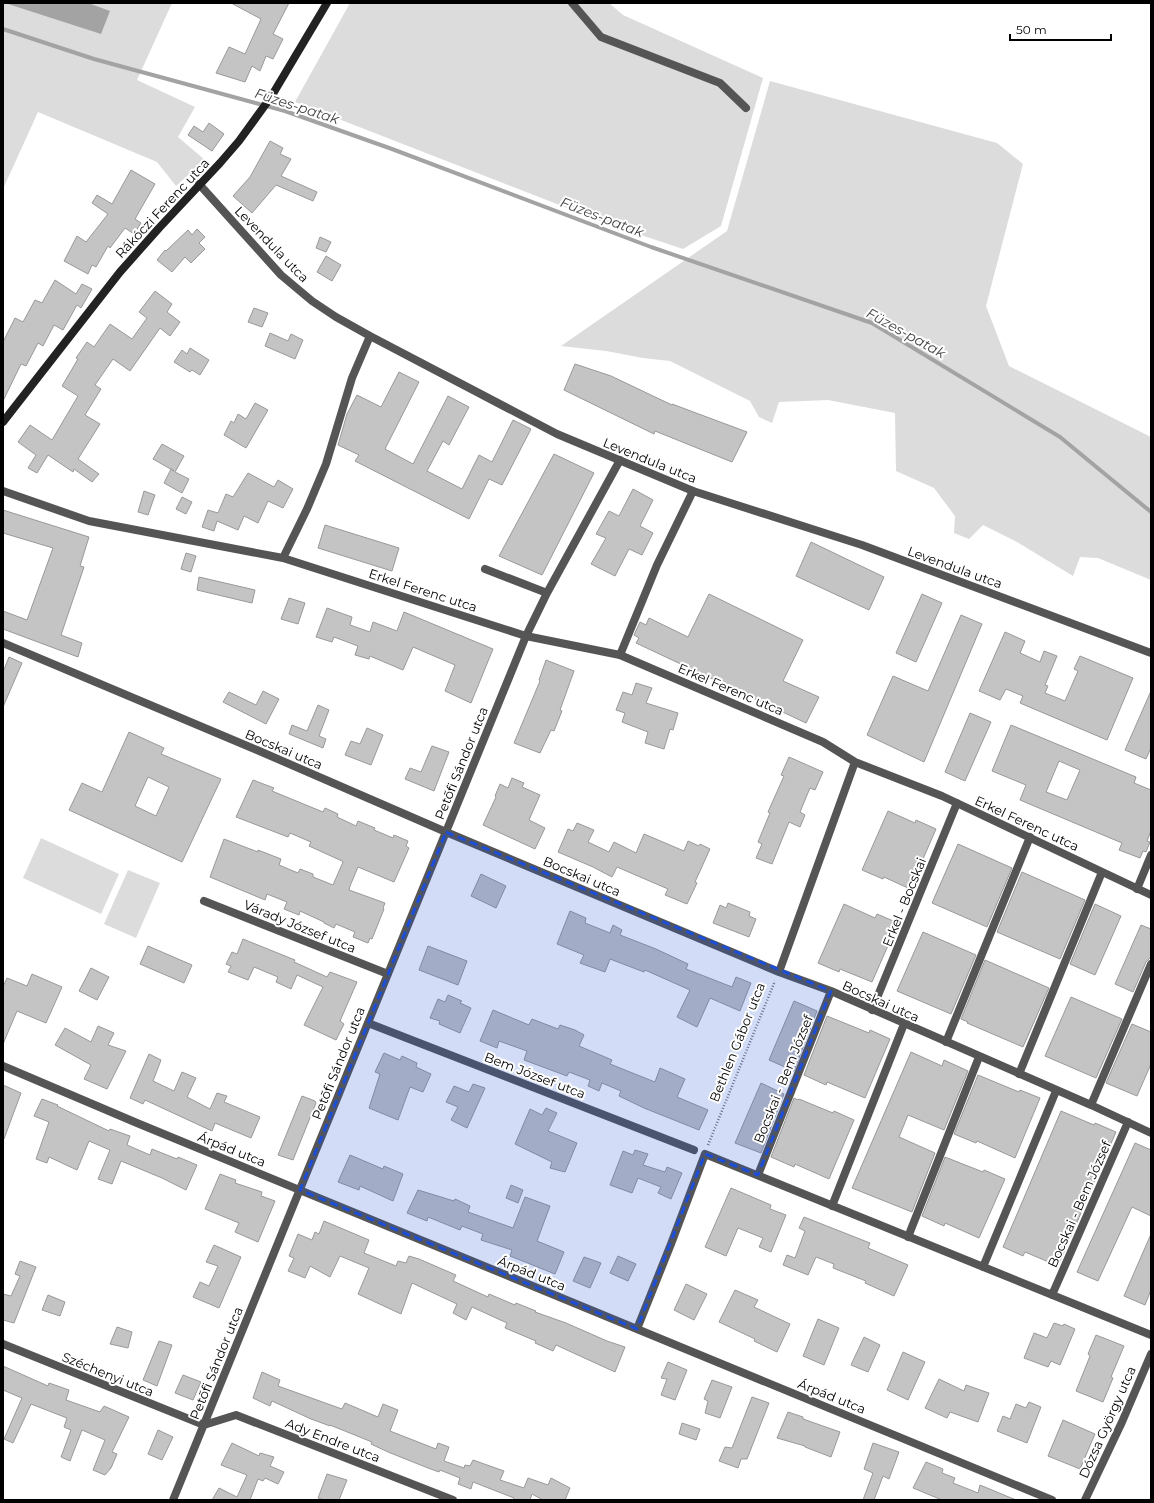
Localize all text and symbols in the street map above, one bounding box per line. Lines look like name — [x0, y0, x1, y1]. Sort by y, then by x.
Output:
scale bar — [1010, 16, 1111, 42]
text: 50 m — [1016, 22, 1047, 37]
water label: Füzes-patak — [252, 84, 342, 128]
street label: Rákóczi Ferenc utca — [112, 155, 212, 261]
water label: Füzes-patak — [558, 193, 647, 241]
street label: Levendula utca — [232, 203, 312, 285]
water label: Füzes-patak — [863, 304, 949, 363]
street label: Levendula utca — [601, 434, 699, 486]
street label: Levendula utca — [905, 542, 1005, 592]
street label: Erkel Ferenc utca — [367, 565, 479, 615]
street label: Erkel Ferenc utca — [676, 660, 786, 718]
street label: Petőfi Sándor utca — [431, 704, 491, 822]
street label: Bocskai utca — [243, 725, 325, 773]
street label: Erkel Ferenc utca — [972, 792, 1082, 854]
street label: Bocskai utca — [541, 852, 623, 900]
street label: Erkel - Bocskai — [879, 855, 929, 949]
street label: Várady József utca — [242, 896, 358, 956]
street label: Bocskai utca — [840, 977, 922, 1025]
street label: Bethlen Gábor utca — [706, 980, 768, 1104]
street label: Petőfi Sándor utca — [308, 1004, 368, 1122]
street label: Bocskai - Bem József — [750, 1012, 816, 1145]
street label: Bem József utca — [482, 1048, 588, 1102]
street label: Árpád utca — [196, 1128, 268, 1170]
street label: Bocskai - Bem József — [1044, 1138, 1114, 1270]
street label: Árpád utca — [496, 1252, 568, 1294]
street label: Petőfi Sándor utca — [186, 1304, 246, 1422]
street label: Széchenyi utca — [60, 1348, 156, 1400]
street label: Dózsa György utca — [1075, 1363, 1139, 1481]
street label: Árpád utca — [796, 1375, 868, 1417]
street label: Ady Endre utca — [284, 1415, 382, 1465]

